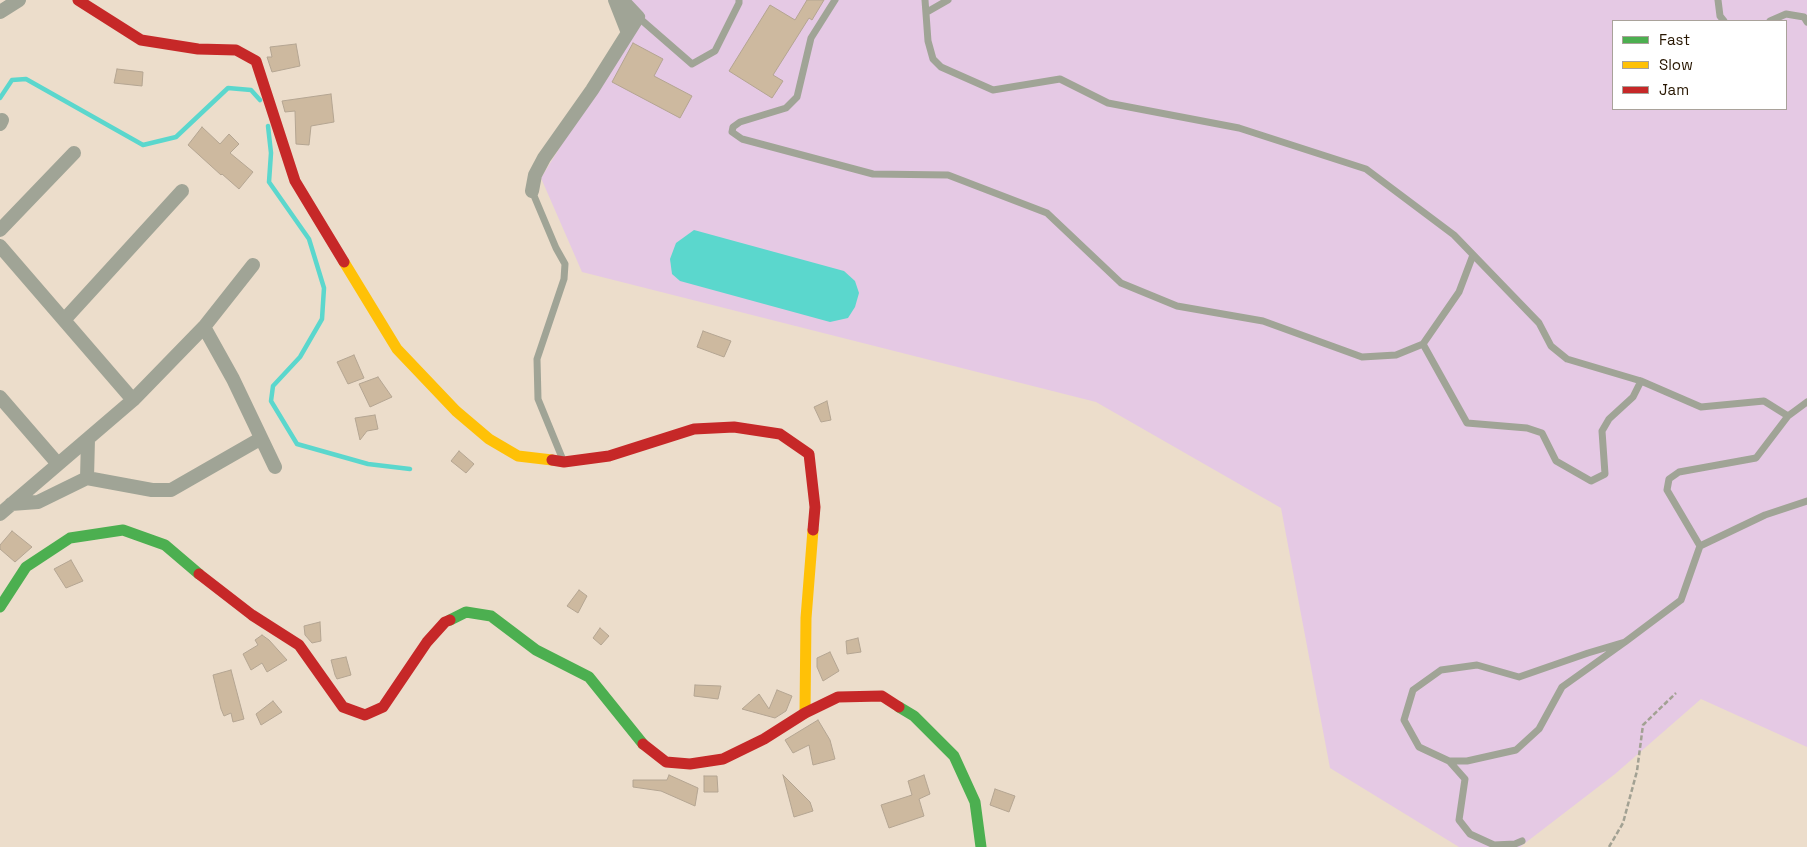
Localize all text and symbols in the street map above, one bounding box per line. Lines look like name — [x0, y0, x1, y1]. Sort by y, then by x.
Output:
legend — [1612, 20, 1787, 110]
text: Fast — [1659, 30, 1690, 49]
text: Slow — [1659, 55, 1693, 74]
text: Jam — [1659, 80, 1689, 99]

